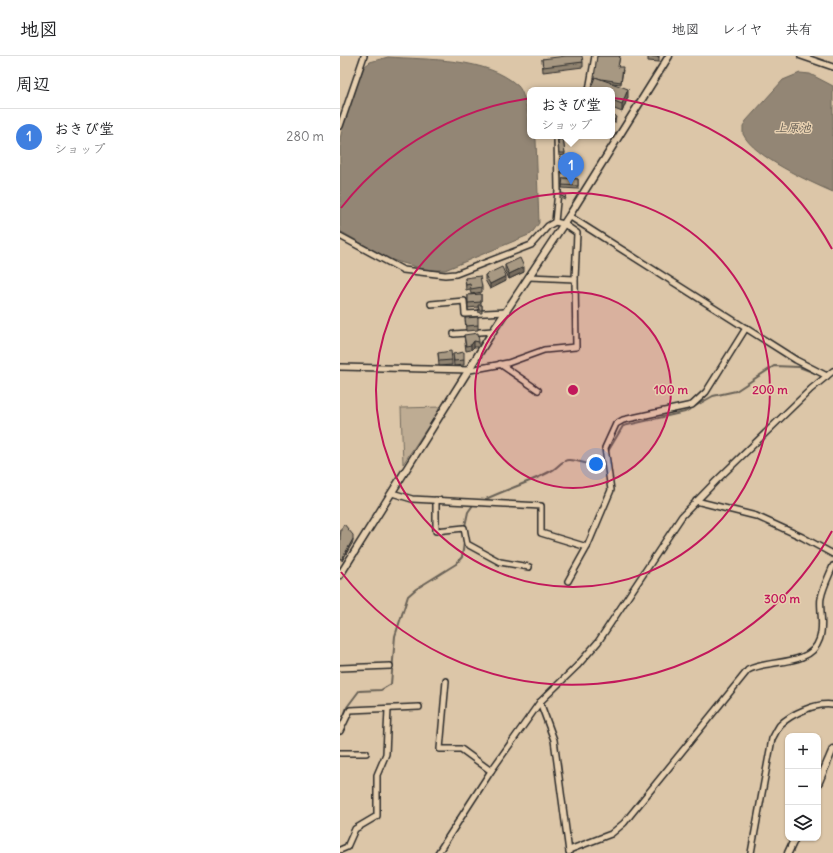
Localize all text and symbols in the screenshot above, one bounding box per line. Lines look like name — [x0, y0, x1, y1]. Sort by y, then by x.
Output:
text: 地図 — [20, 17, 58, 41]
text: 地図 — [672, 20, 700, 38]
text: レイヤ — [722, 20, 763, 38]
text: 共有 — [785, 20, 813, 38]
text: 周辺 — [16, 73, 50, 95]
popup — [527, 87, 615, 139]
text: おきび堂 — [541, 95, 601, 114]
text: ショップ — [541, 116, 592, 133]
text: おきび堂 — [54, 119, 114, 138]
water label: 上原池 — [775, 120, 812, 135]
text: 1 — [26, 128, 32, 145]
text: 280 m — [286, 128, 324, 145]
text: ショップ — [54, 140, 105, 157]
pin: 1 — [558, 152, 584, 185]
text: 100 m — [654, 382, 688, 397]
text: 200 m — [752, 382, 788, 397]
centre of rings — [566, 383, 580, 397]
your location — [586, 454, 606, 474]
text: 300 m — [764, 591, 800, 606]
map controls — [785, 733, 821, 841]
button: + — [785, 733, 821, 769]
button: − — [785, 769, 821, 805]
button: layers — [785, 805, 821, 841]

